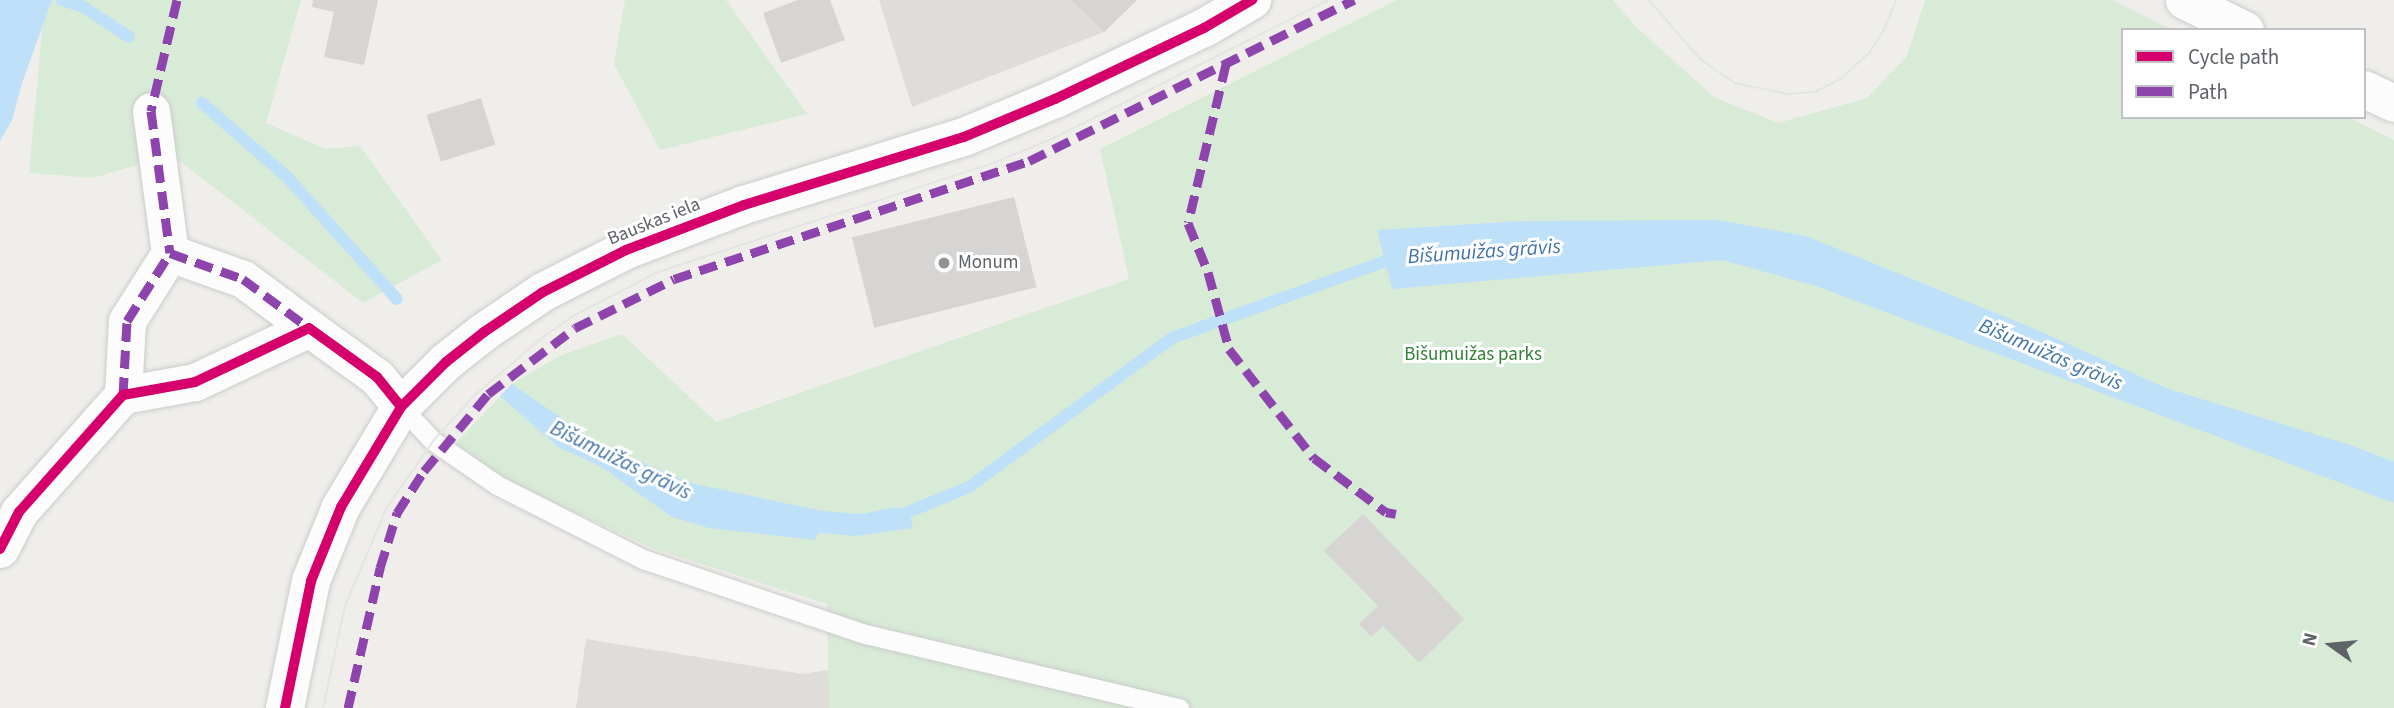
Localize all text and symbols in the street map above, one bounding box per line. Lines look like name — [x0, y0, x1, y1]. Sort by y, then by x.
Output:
legend — [2121, 28, 2366, 119]
text: Cycle path — [2188, 42, 2279, 72]
text: Path — [2188, 77, 2228, 107]
street label: Bauskas iela — [604, 193, 704, 251]
water label: Bišumuižas grāvis — [1407, 233, 1561, 269]
place label: Monum — [958, 252, 1019, 274]
marker: Monum — [936, 255, 952, 271]
water label: Bišumuižas grāvis — [1975, 312, 2127, 396]
park label: Bišumuižas parks — [1404, 344, 1542, 366]
water label: Bišumuižas grāvis — [546, 415, 696, 505]
north arrow — [2296, 610, 2366, 680]
text: N — [2296, 630, 2325, 649]

